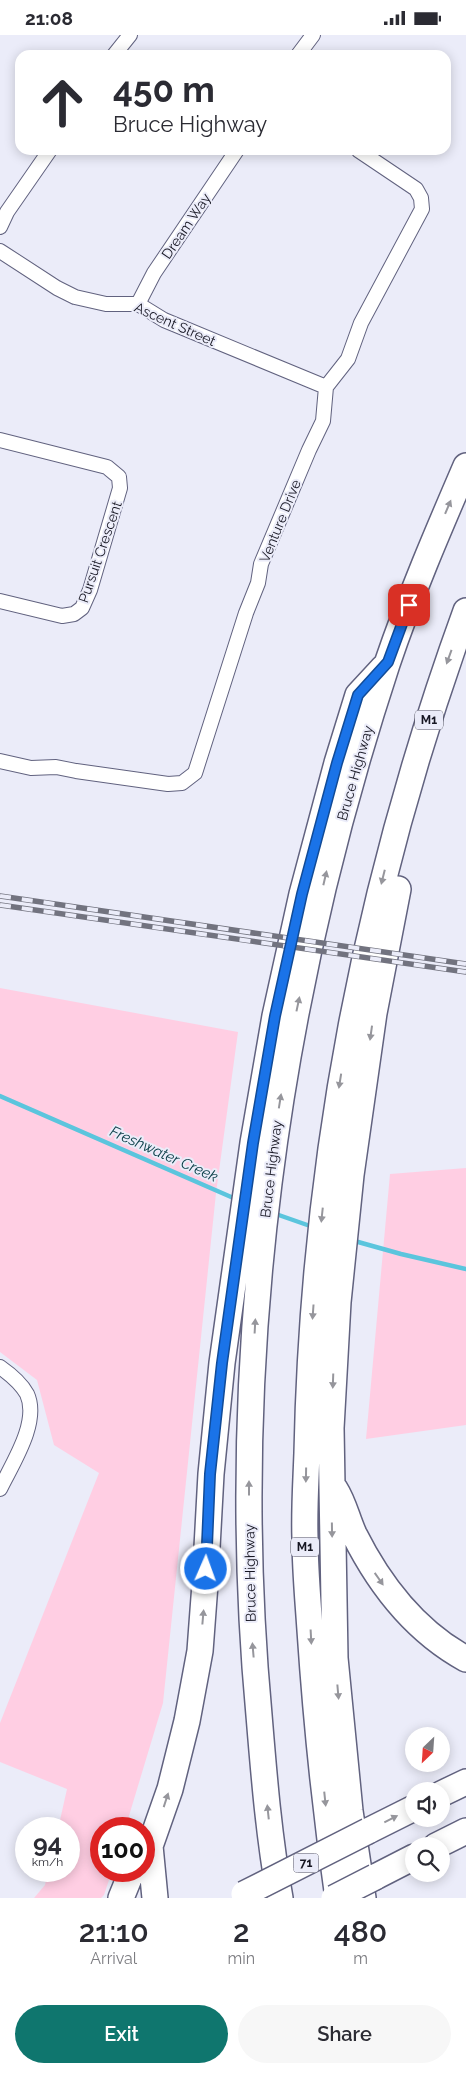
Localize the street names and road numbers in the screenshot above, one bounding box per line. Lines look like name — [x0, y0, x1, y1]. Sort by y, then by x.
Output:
street label: Dream Way — [158, 190, 214, 262]
street label: Ascent Street — [132, 299, 218, 349]
street label: Venture Drive — [256, 477, 304, 565]
street label: Pursuit Crescent — [75, 499, 125, 605]
road number: M1 — [415, 711, 443, 729]
street label: Bruce Highway — [334, 723, 376, 822]
street label: Bruce Highway — [257, 1119, 285, 1219]
street label: Bruce Highway — [241, 1523, 259, 1622]
road number: M1 — [291, 1537, 319, 1556]
road number: 71 — [294, 1854, 318, 1873]

